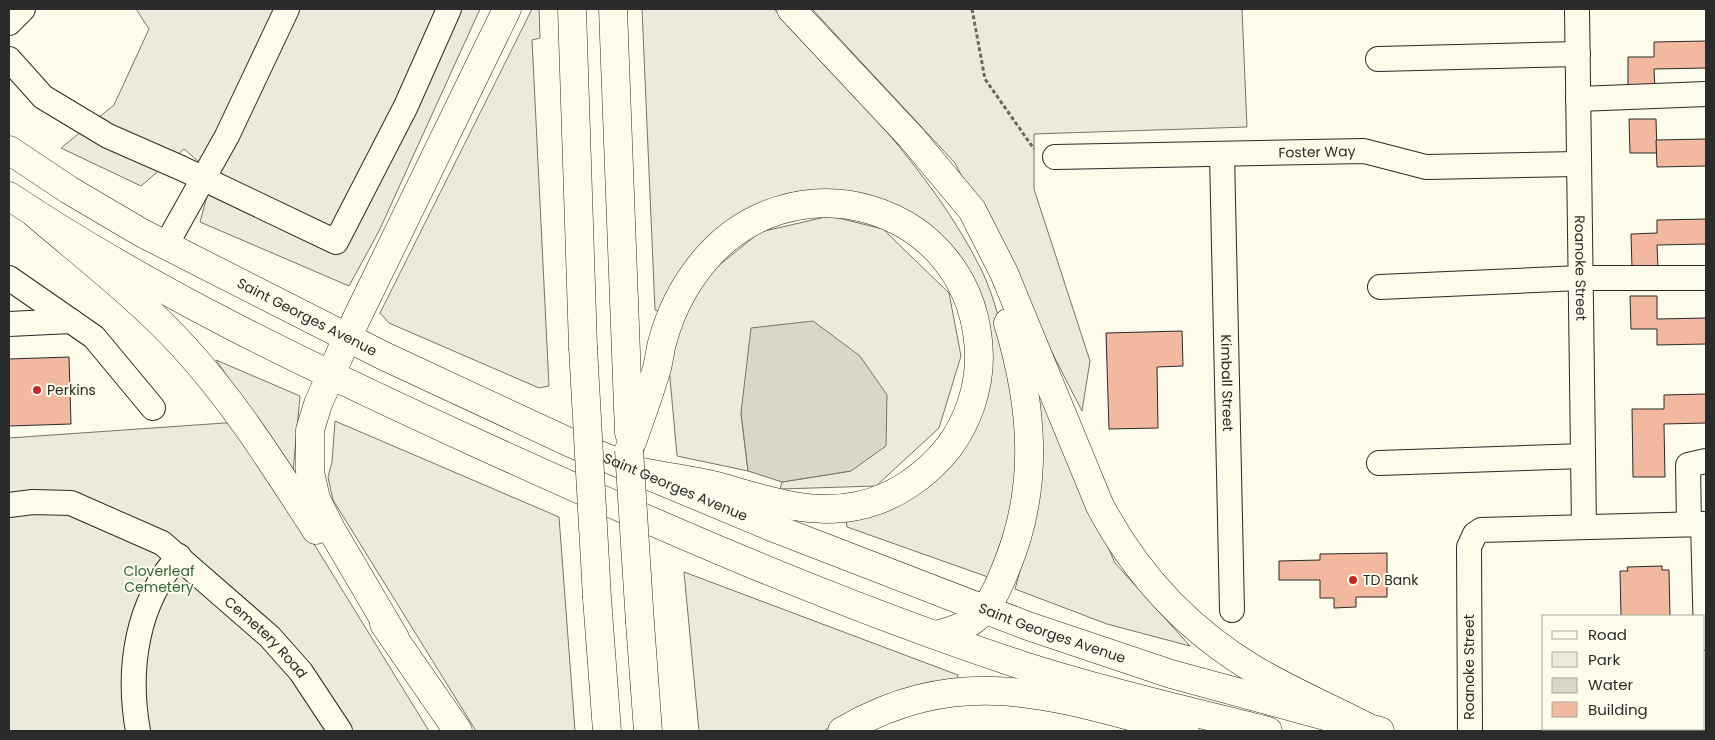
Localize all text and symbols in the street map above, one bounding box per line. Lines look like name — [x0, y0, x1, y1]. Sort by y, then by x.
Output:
street label: Foster Way — [1278, 141, 1356, 163]
street label: Roanoke Street — [1570, 215, 1591, 321]
street label: Saint Georges Avenue — [234, 273, 381, 361]
street label: Kimball Street — [1216, 334, 1238, 432]
place label: Perkins — [47, 380, 96, 400]
marker: Perkins — [31, 384, 43, 396]
street label: Saint Georges Avenue — [600, 448, 751, 526]
park label: Cloverleaf Cemetery — [123, 561, 195, 597]
place label: TD Bank — [1363, 570, 1419, 590]
marker: TD Bank — [1347, 574, 1359, 586]
street label: Cemetery Road — [220, 592, 312, 682]
street label: Saint Georges Avenue — [976, 598, 1129, 668]
street label: Roanoke Street — [1459, 614, 1479, 720]
legend — [1542, 615, 1705, 730]
text: Road — [1588, 624, 1627, 645]
text: Park — [1588, 649, 1620, 670]
text: Water — [1588, 674, 1634, 695]
text: Building — [1588, 699, 1648, 720]

